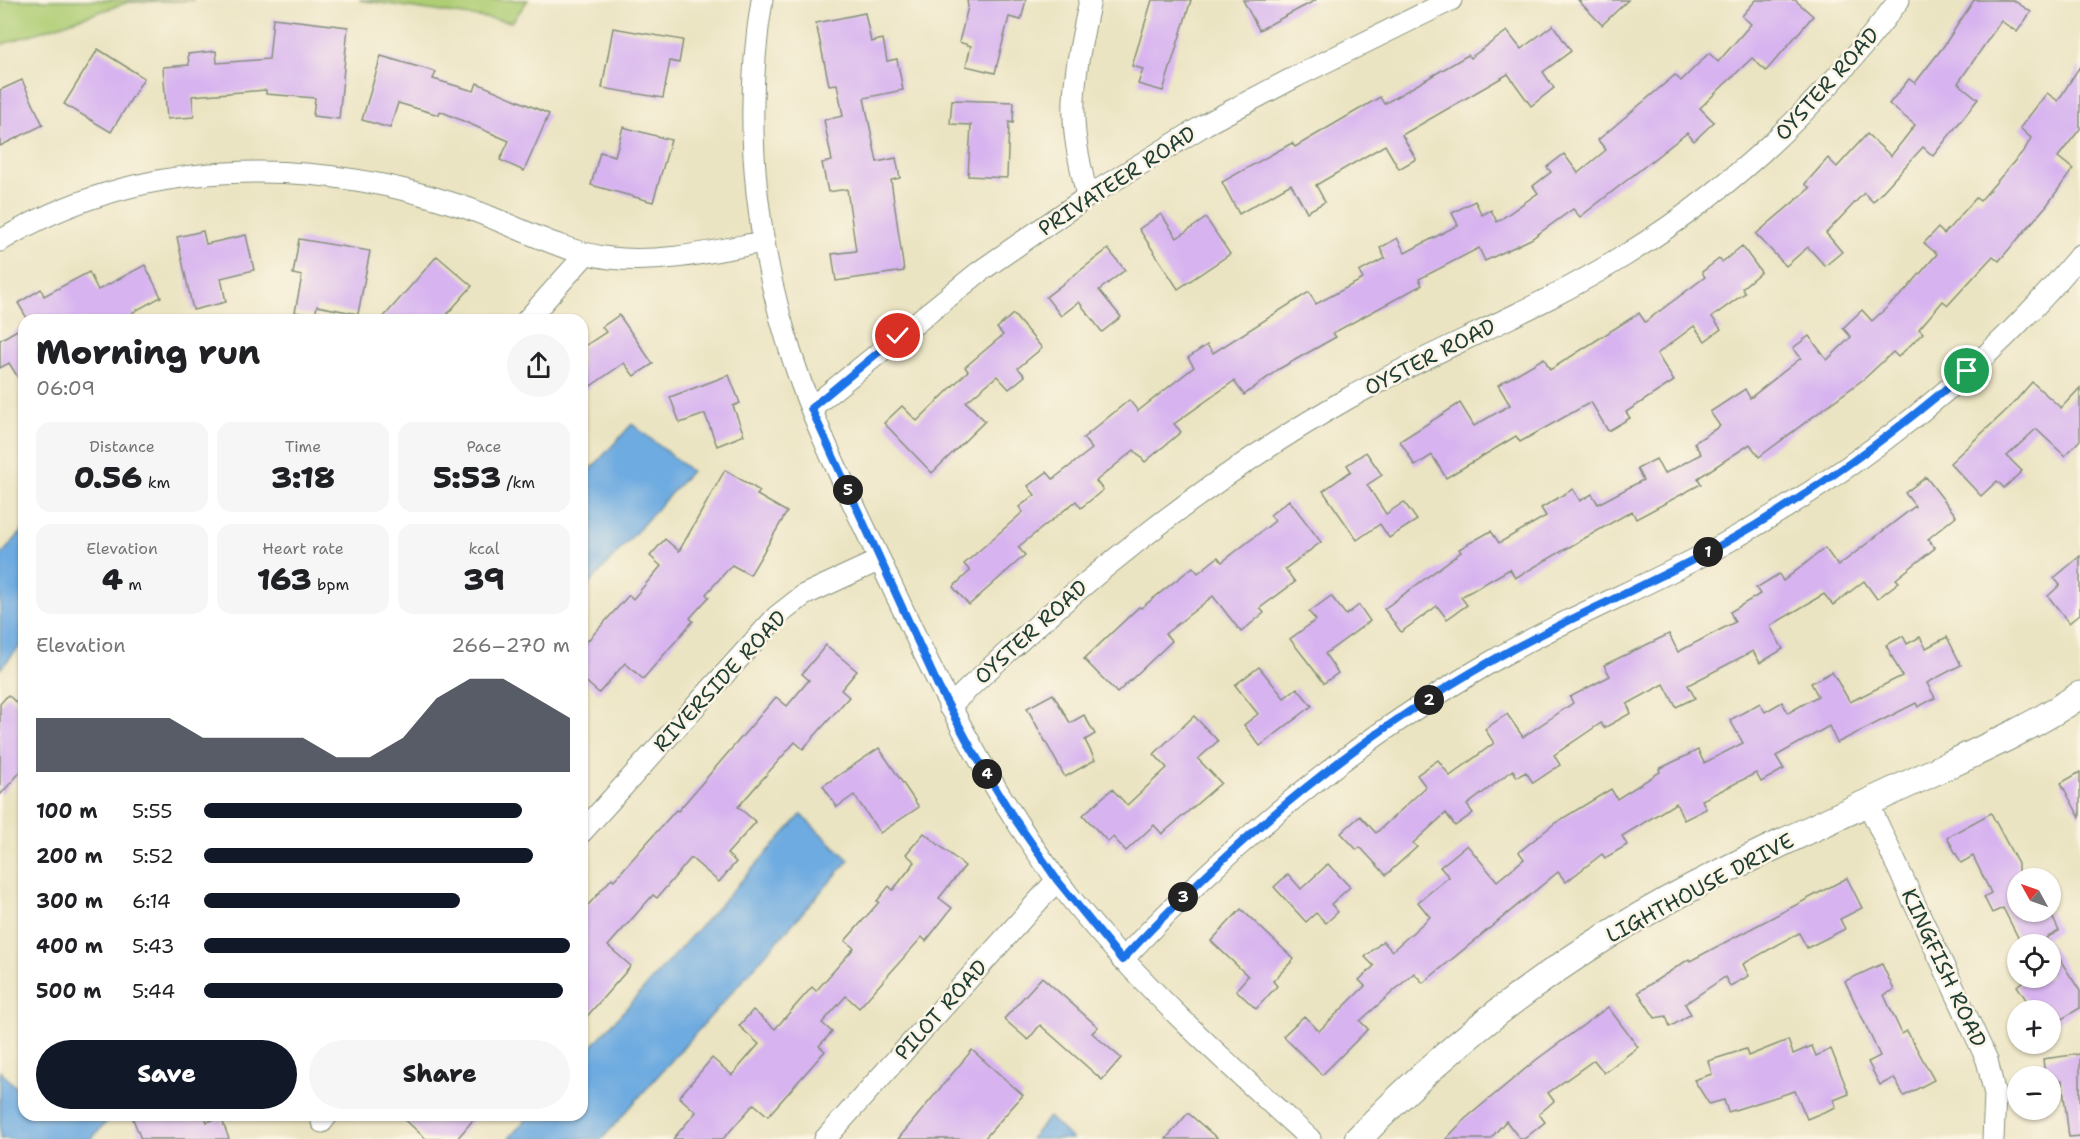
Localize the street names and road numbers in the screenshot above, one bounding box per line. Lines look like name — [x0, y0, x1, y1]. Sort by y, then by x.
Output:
street label: OYSTER ROAD — [1769, 21, 1885, 147]
street label: PRIVATEER ROAD — [1033, 119, 1201, 243]
street label: OYSTER ROAD — [1360, 312, 1500, 402]
street label: OYSTER ROAD — [968, 574, 1094, 690]
street label: RIVERSIDE ROAD — [647, 604, 793, 758]
street label: LIGHTHOUSE DRIVE — [1601, 827, 1799, 949]
street label: KINGFISH ROAD — [1895, 884, 1993, 1052]
street label: PILOT ROAD — [888, 954, 994, 1066]

